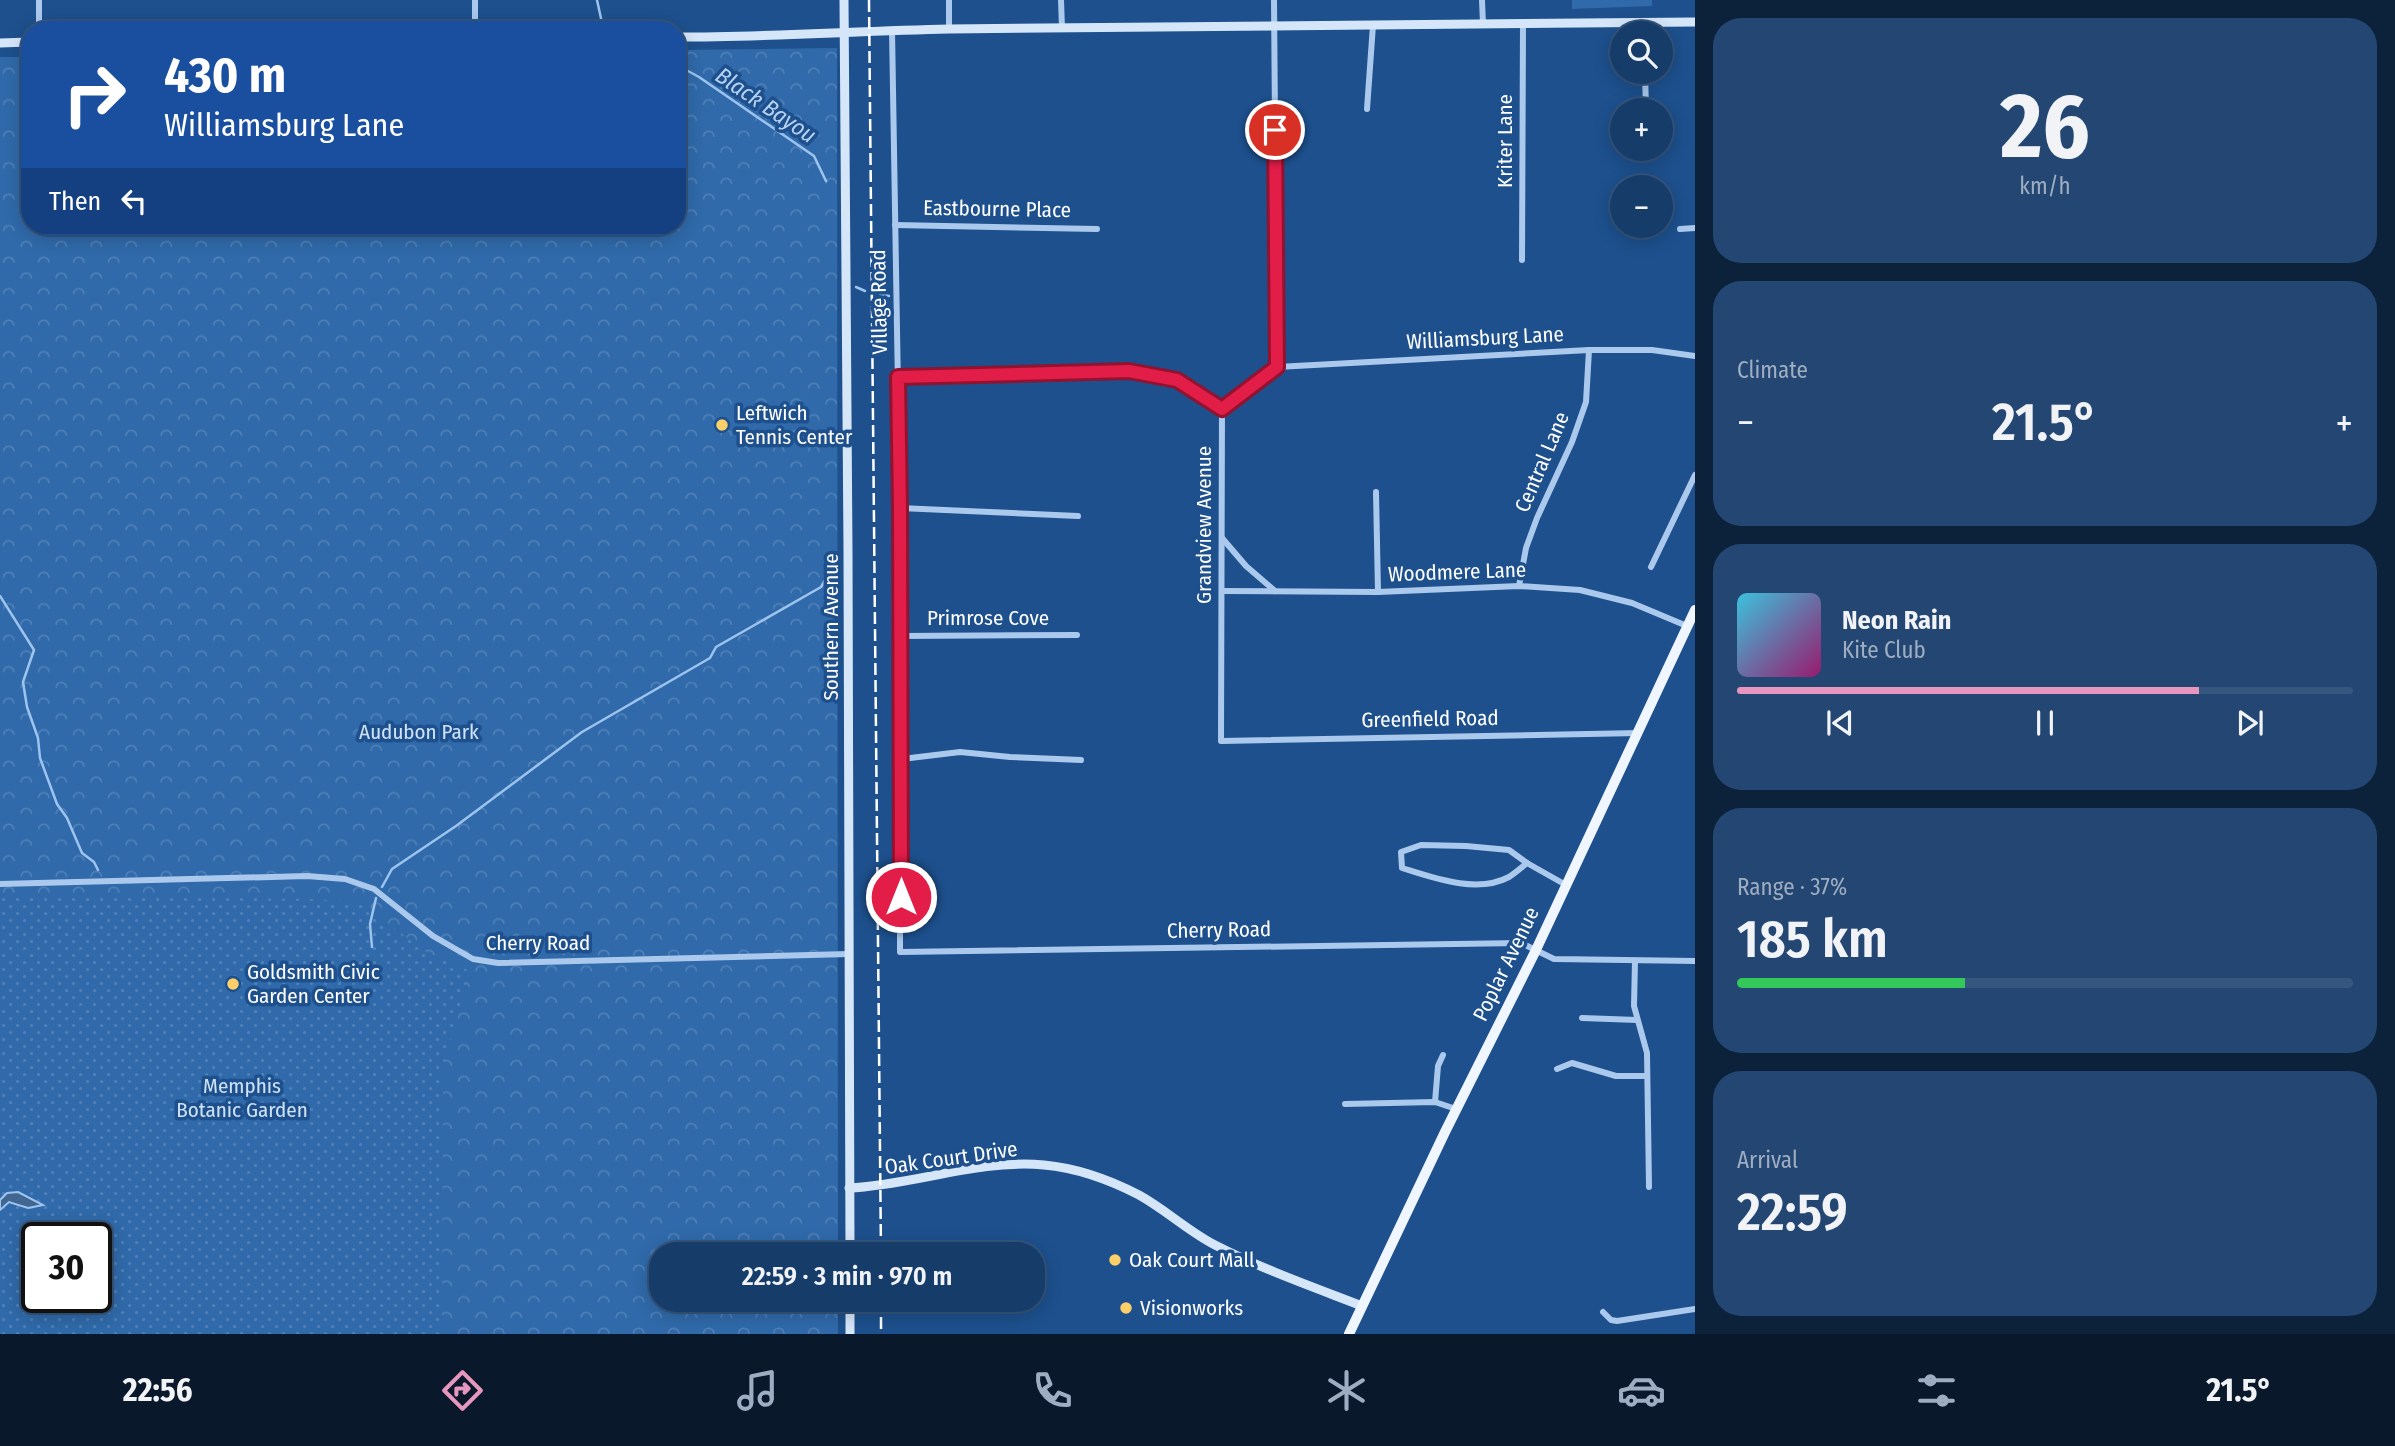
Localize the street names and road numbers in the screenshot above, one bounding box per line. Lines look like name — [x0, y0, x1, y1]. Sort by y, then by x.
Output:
street label: Kriter Lane — [1492, 94, 1518, 188]
street label: Eastbourne Place — [923, 195, 1071, 223]
street label: Village Road — [865, 249, 893, 355]
street label: Williamsburg Lane — [1406, 321, 1564, 355]
street label: Central Lane — [1509, 408, 1575, 516]
street label: Grandview Avenue — [1191, 446, 1217, 604]
street label: Southern Avenue — [818, 553, 844, 701]
street label: Woodmere Lane — [1387, 557, 1527, 587]
street label: Primrose Cove — [927, 605, 1049, 631]
street label: Greenfield Road — [1361, 705, 1499, 733]
street label: Poplar Avenue — [1467, 903, 1545, 1025]
street label: Cherry Road — [1167, 916, 1271, 944]
street label: Cherry Road — [486, 930, 590, 956]
street label: Oak Court Drive — [883, 1136, 1019, 1180]

